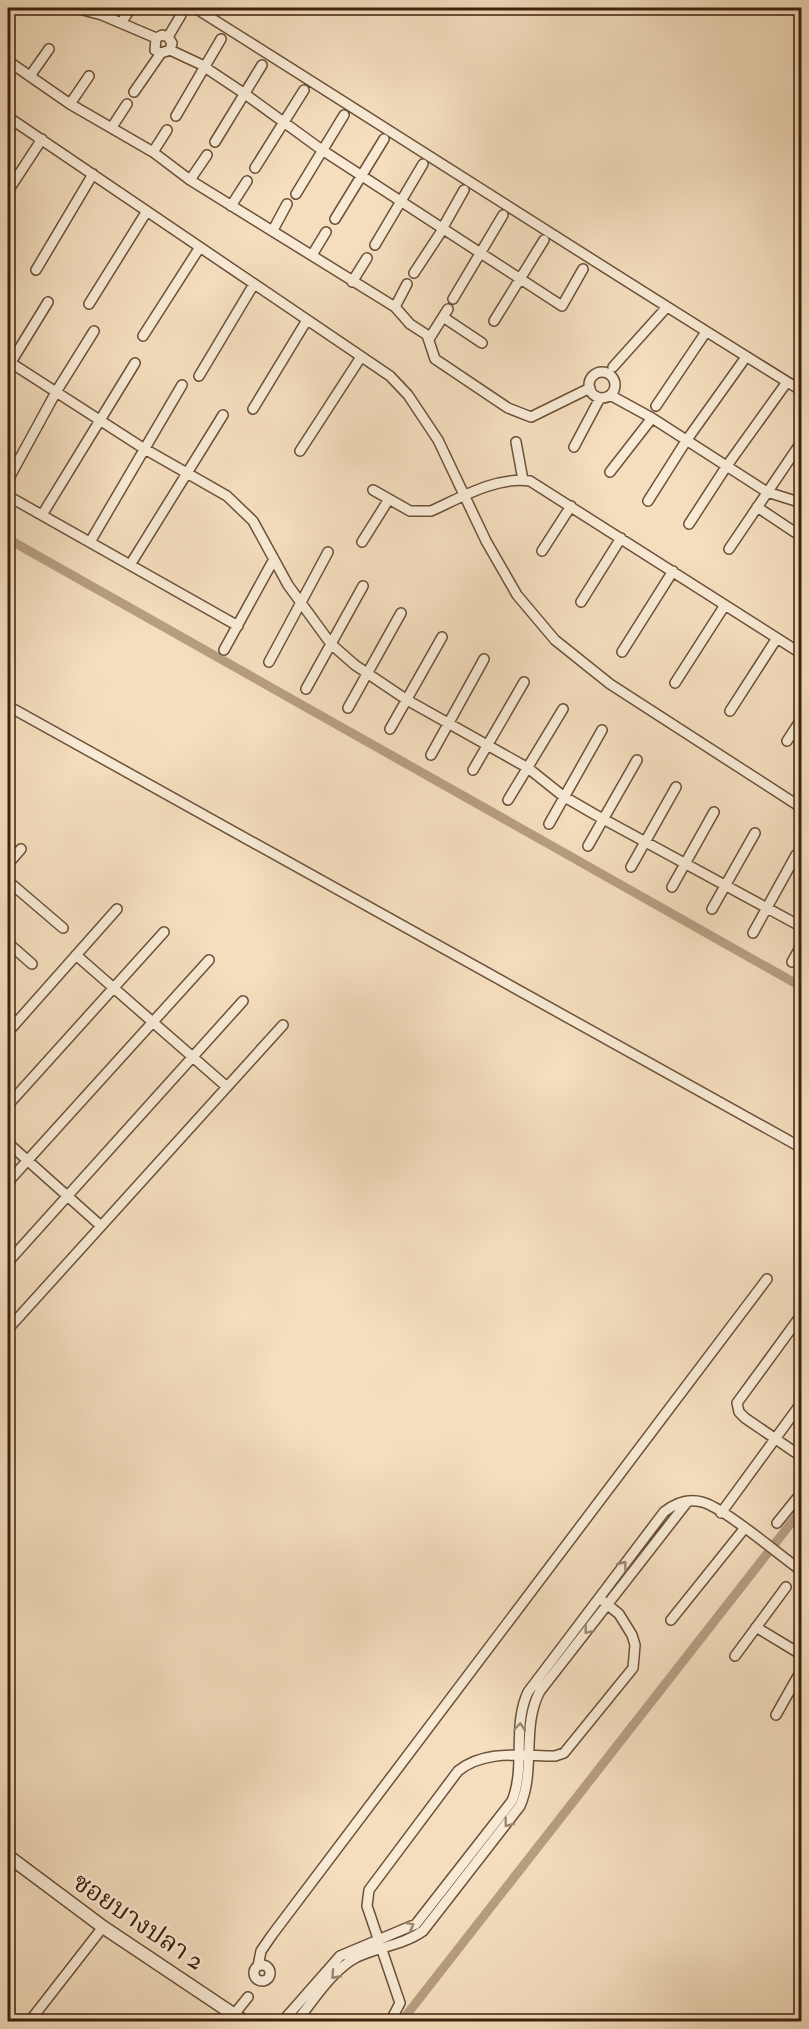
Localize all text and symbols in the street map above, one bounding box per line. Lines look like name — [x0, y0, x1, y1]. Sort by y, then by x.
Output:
one-way arrow — [616, 1561, 627, 1572]
one-way arrow — [584, 1624, 595, 1635]
one-way arrow — [513, 1723, 526, 1732]
one-way arrow — [504, 1816, 515, 1827]
street label: ซอยบางปลา 2 — [66, 1866, 210, 1978]
one-way arrow — [404, 1922, 414, 1933]
one-way arrow — [331, 1968, 342, 1978]

